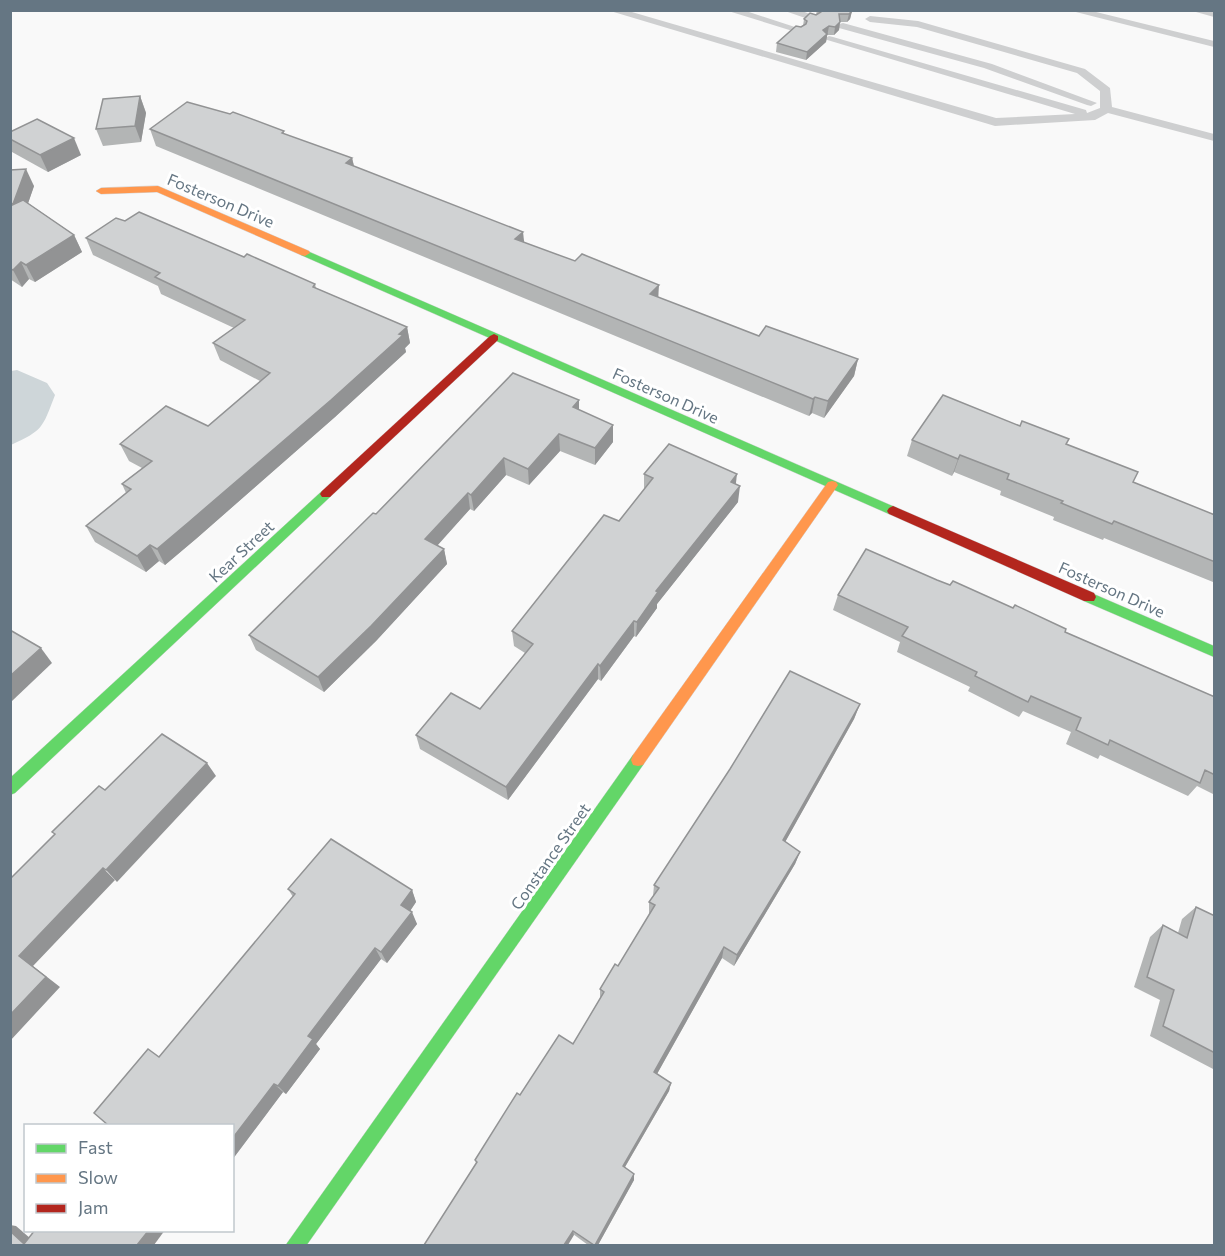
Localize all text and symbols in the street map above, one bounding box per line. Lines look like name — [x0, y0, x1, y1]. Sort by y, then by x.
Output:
street label: Fosterson Drive — [165, 169, 277, 231]
street label: Fosterson Drive — [610, 363, 722, 427]
street label: Kear Street — [205, 516, 278, 586]
street label: Fosterson Drive — [1056, 557, 1168, 621]
street label: Constance Street — [506, 799, 594, 913]
legend — [24, 1124, 234, 1232]
text: Fast — [78, 1136, 113, 1158]
text: Slow — [78, 1166, 118, 1188]
text: Jam — [78, 1196, 108, 1218]

